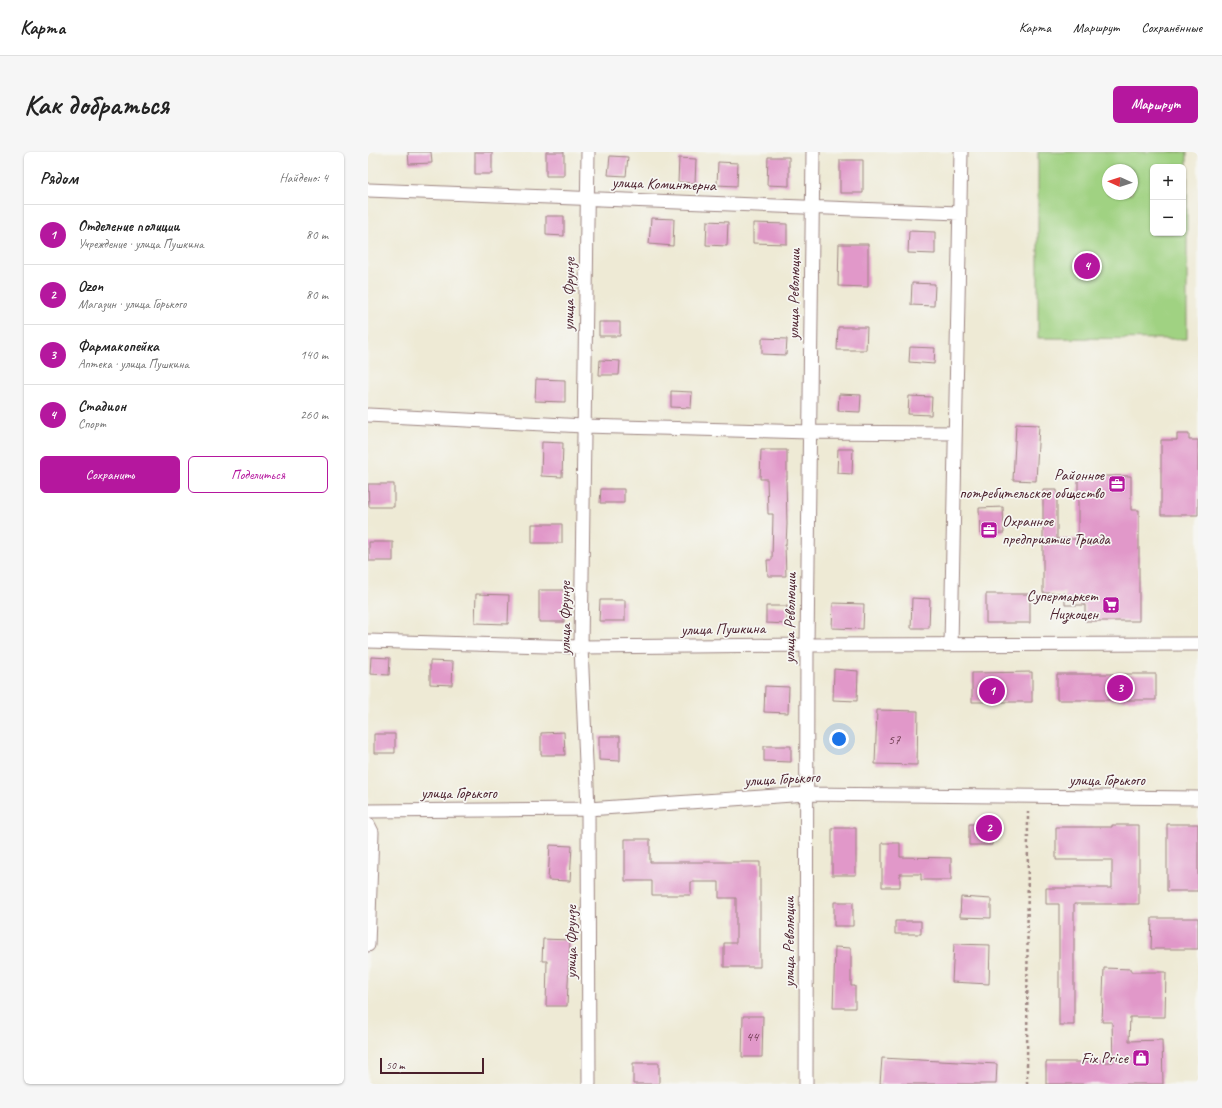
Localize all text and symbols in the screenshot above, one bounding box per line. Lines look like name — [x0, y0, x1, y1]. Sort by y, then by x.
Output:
text: Карта — [20, 16, 65, 40]
text: Карта — [1019, 19, 1051, 36]
text: Маршрут — [1073, 19, 1119, 36]
text: Сохранённые — [1141, 19, 1202, 36]
button: Маршрут — [1113, 86, 1198, 123]
text: Как добраться — [24, 87, 169, 122]
north arrow — [1102, 164, 1138, 200]
map controls — [1150, 164, 1186, 236]
button: + — [1150, 164, 1186, 200]
text: Рядом — [40, 168, 78, 189]
text: Найдено: 4 — [280, 170, 328, 186]
street label: улица Коминтерна — [611, 172, 717, 196]
button: − — [1150, 200, 1186, 236]
text: Отделение полиции — [78, 217, 180, 236]
text: 1 — [50, 227, 56, 243]
text: 80 m — [306, 227, 328, 243]
text: Учреждение · улица Пушкина — [78, 236, 203, 252]
street label: улица Революции — [783, 248, 805, 341]
pin: 4 — [1074, 251, 1100, 281]
street label: улица Фрунзе — [558, 255, 580, 332]
text: Ozon — [78, 277, 103, 296]
text: 2 — [50, 287, 56, 303]
text: 80 m — [306, 287, 328, 303]
text: Магазин · улица Горького — [78, 296, 186, 312]
text: Фармакопейка — [78, 337, 159, 356]
text: 3 — [50, 347, 56, 363]
text: 140 m — [300, 347, 328, 363]
text: Аптека · улица Пушкина — [78, 356, 189, 372]
text: Стадион — [78, 397, 126, 416]
text: 4 — [50, 407, 56, 423]
text: 260 m — [300, 407, 328, 423]
text: Спорт — [78, 416, 106, 432]
button: Сохранить — [40, 456, 180, 493]
button: Поделиться — [188, 456, 328, 493]
place label: Районное потребительское общество — [959, 465, 1106, 503]
office icon: Районное потребительское общество — [1107, 474, 1127, 494]
place label: Охранное предприятие Триада — [1002, 511, 1111, 549]
office icon: Охранное предприятие Триада — [979, 520, 999, 540]
street label: улица Революции — [779, 572, 801, 665]
street label: улица Фрунзе — [555, 580, 575, 656]
place label: Супермаркет Низкоцен — [1027, 586, 1099, 624]
supermarket icon: Супермаркет Низкоцен — [1101, 595, 1121, 615]
street label: улица Пушкина — [680, 618, 767, 640]
pin: 3 — [1107, 673, 1133, 703]
pin: 1 — [979, 676, 1005, 706]
your location — [829, 729, 849, 749]
house number: 57 — [888, 731, 901, 748]
street label: улица Горького — [743, 767, 822, 791]
street label: улица Горького — [1068, 770, 1146, 790]
street label: улица Горького — [420, 783, 498, 803]
pin: 2 — [976, 813, 1002, 843]
street label: улица Революции — [779, 896, 799, 988]
street label: улица Фрунзе — [561, 904, 581, 980]
house number: 44 — [746, 1028, 760, 1045]
place label: Fix Price — [1081, 1048, 1130, 1068]
shop icon: Fix Price — [1131, 1048, 1151, 1068]
scale bar — [380, 1056, 484, 1075]
text: 50 m — [386, 1058, 405, 1072]

